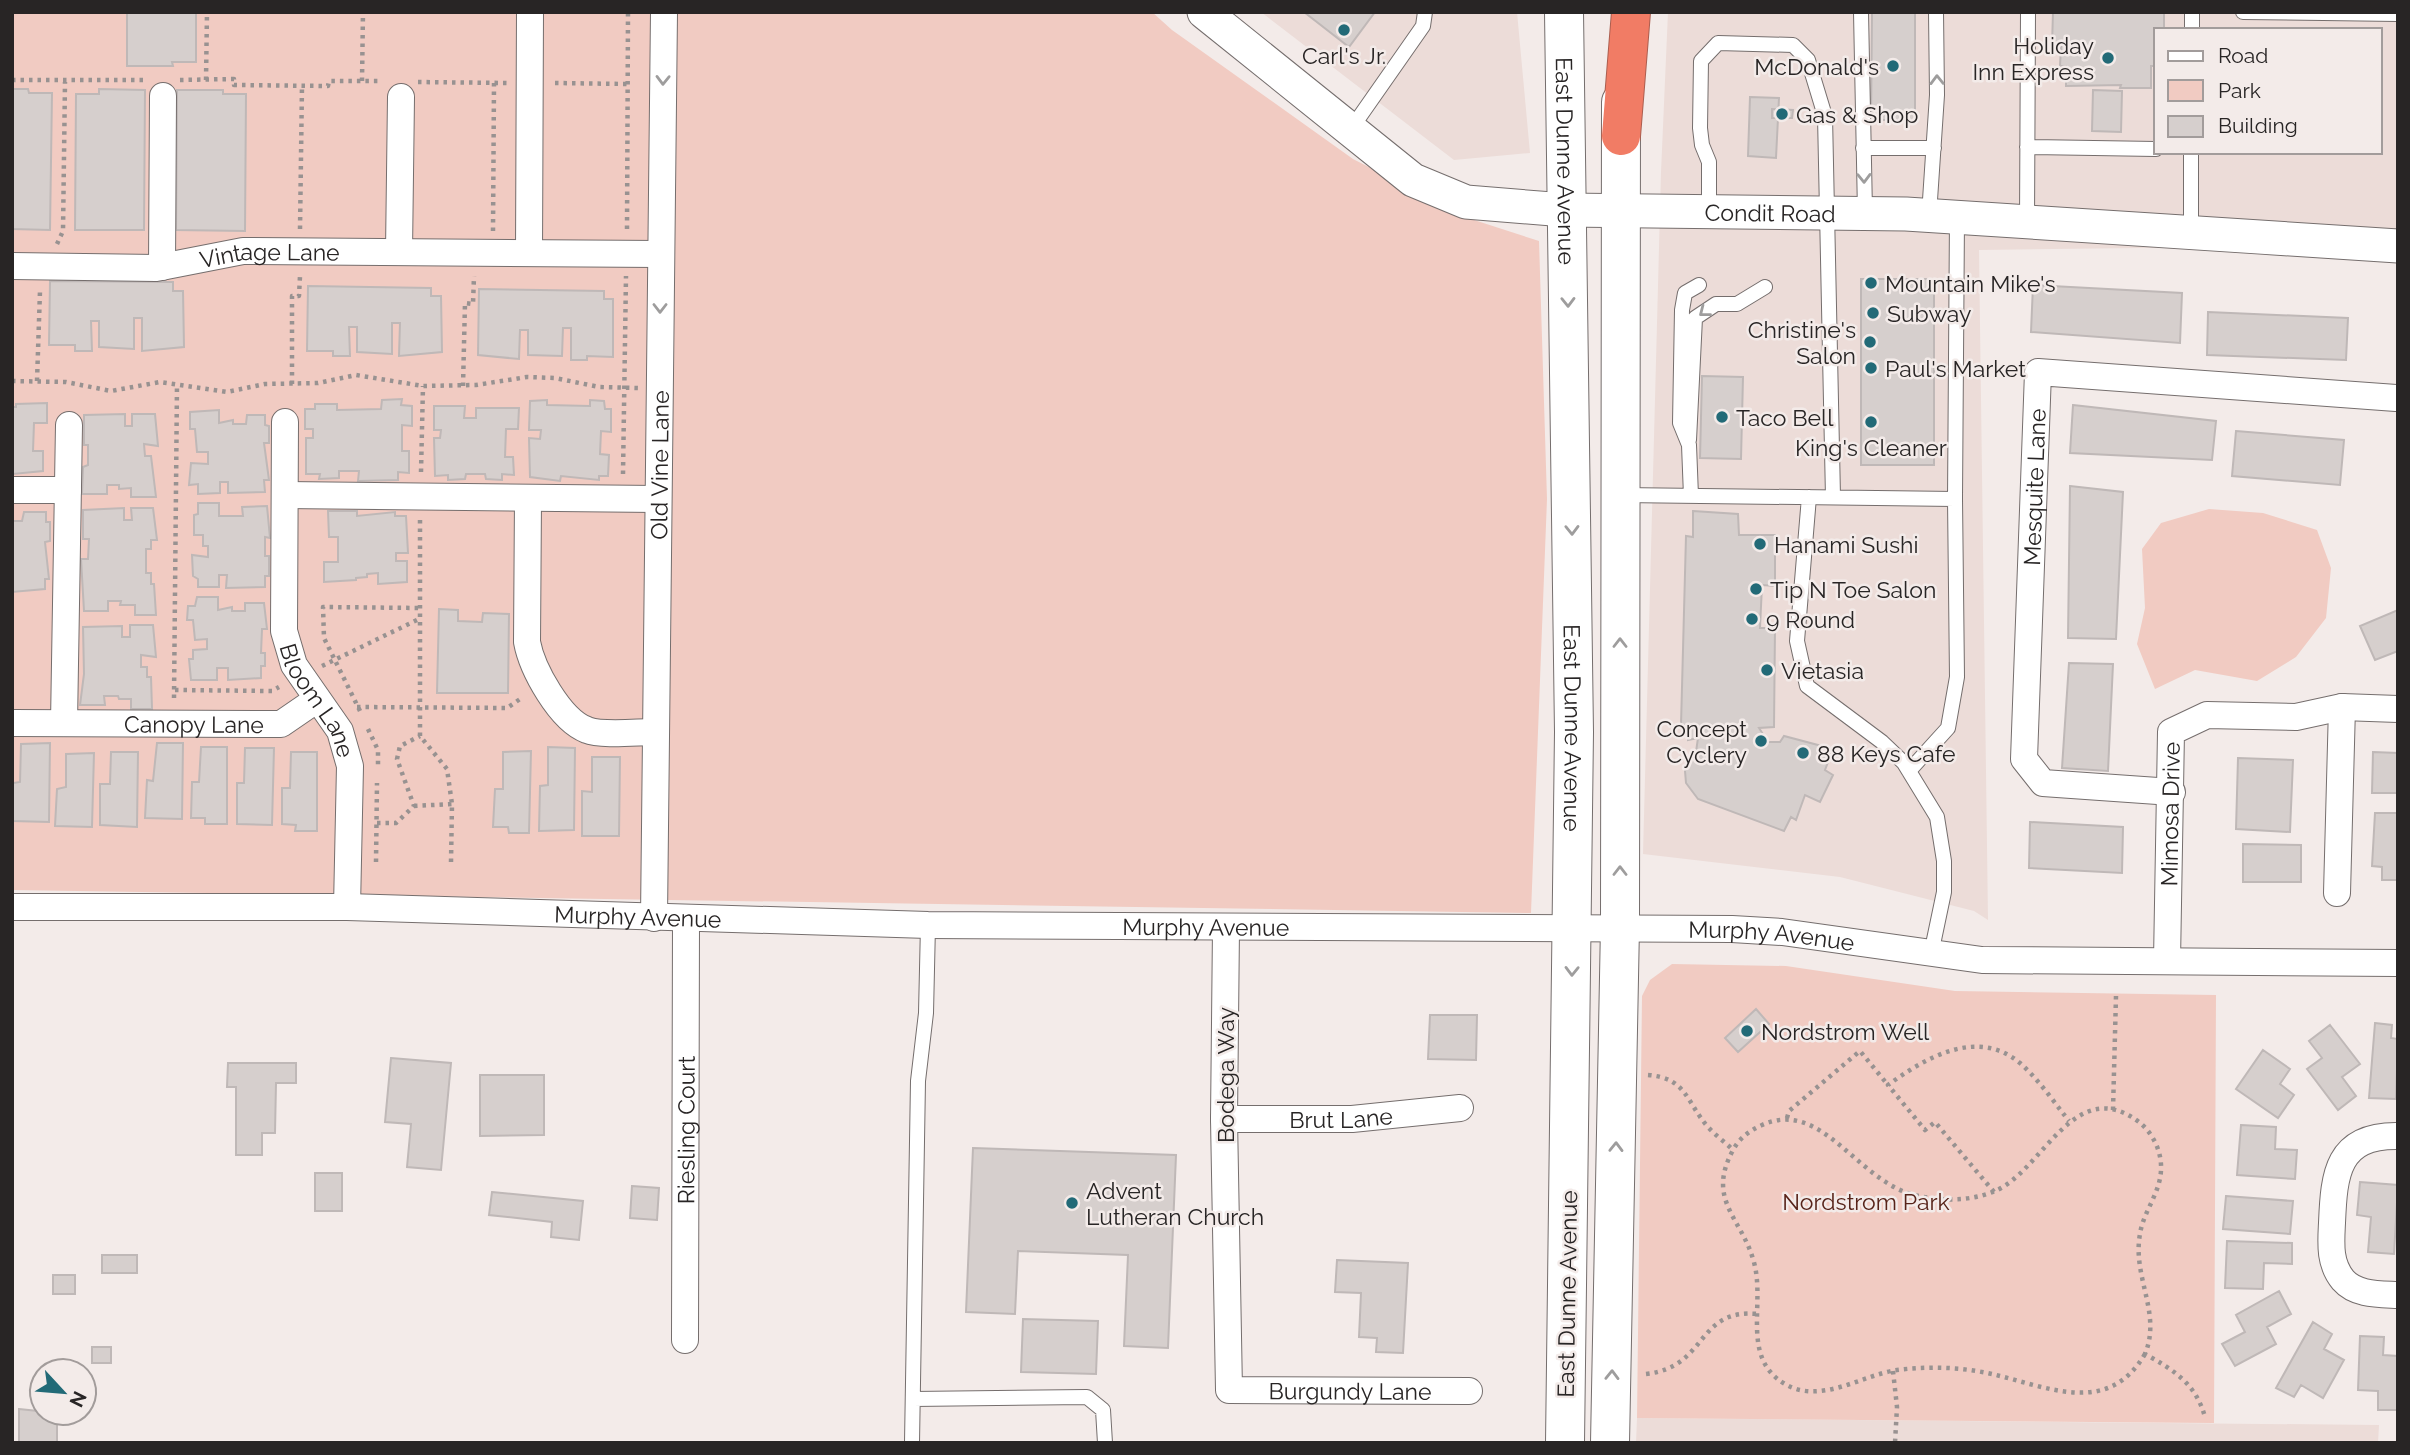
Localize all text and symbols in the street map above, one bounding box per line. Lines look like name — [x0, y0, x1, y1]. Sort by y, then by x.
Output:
marker: Carl's Jr. — [1336, 22, 1352, 38]
legend — [2154, 28, 2382, 154]
place label: Holiday Inn Express — [1972, 32, 2094, 85]
place label: Carl's Jr. — [1302, 42, 1386, 69]
text: Road — [2218, 43, 2268, 68]
marker: Holiday Inn Express — [2100, 50, 2116, 66]
place label: McDonald's — [1754, 53, 1879, 80]
street label: East Dunne Avenue — [1551, 57, 1581, 265]
marker: McDonald's — [1885, 58, 1901, 74]
one-way arrow — [1929, 74, 1945, 85]
one-way arrow — [655, 76, 671, 86]
text: Park — [2218, 78, 2261, 103]
place label: Gas & Shop — [1796, 101, 1918, 128]
marker: Gas & Shop — [1774, 106, 1790, 122]
text: Building — [2218, 113, 2298, 138]
one-way arrow — [1856, 174, 1872, 184]
street label: Condit Road — [1704, 198, 1836, 227]
street label: Vintage Lane — [197, 237, 340, 273]
place label: Mountain Mike's — [1885, 270, 2056, 297]
marker: Mountain Mike's — [1863, 275, 1879, 291]
one-way arrow — [1560, 297, 1575, 308]
place label: Subway — [1887, 300, 1971, 327]
one-way arrow — [652, 303, 668, 314]
one-way arrow — [1700, 304, 1712, 316]
marker: Subway — [1865, 305, 1881, 321]
place label: Christine's Salon — [1748, 316, 1856, 369]
marker: Christine's Salon — [1862, 334, 1878, 350]
place label: Paul's Market — [1885, 355, 2026, 382]
marker: Paul's Market — [1863, 360, 1879, 376]
street label: Old Vine Lane — [645, 390, 673, 540]
place label: Taco Bell — [1736, 404, 1834, 431]
street label: Mesquite Lane — [2018, 408, 2050, 566]
marker: Taco Bell — [1714, 409, 1730, 425]
marker: King's Cleaner — [1863, 414, 1879, 430]
place label: King's Cleaner — [1795, 434, 1947, 461]
one-way arrow — [1564, 525, 1580, 536]
place label: Hanami Sushi — [1774, 531, 1919, 558]
marker: Hanami Sushi — [1752, 536, 1768, 552]
place label: Tip N Toe Salon — [1770, 576, 1936, 603]
marker: Tip N Toe Salon — [1748, 581, 1764, 597]
place label: 9 Round — [1766, 606, 1855, 633]
marker: 9 Round — [1744, 611, 1760, 627]
street label: East Dunne Avenue — [1559, 624, 1588, 832]
one-way arrow — [1612, 637, 1628, 648]
street label: Bloom Lane — [275, 640, 360, 760]
place label: Vietasia — [1781, 657, 1864, 684]
marker: Vietasia — [1759, 662, 1775, 678]
street label: Canopy Lane — [124, 710, 264, 737]
place label: Concept Cyclery — [1656, 715, 1747, 768]
marker: Concept Cyclery — [1753, 733, 1769, 749]
place label: 88 Keys Cafe — [1817, 740, 1955, 767]
street label: Mimosa Drive — [2155, 742, 2184, 886]
marker: 88 Keys Cafe — [1795, 745, 1811, 761]
one-way arrow — [1612, 865, 1628, 875]
street label: Murphy Avenue — [554, 900, 722, 932]
street label: Murphy Avenue — [1122, 912, 1289, 940]
street label: Murphy Avenue — [1688, 915, 1856, 956]
one-way arrow — [1564, 967, 1580, 977]
street label: Bodega Way — [1212, 1007, 1239, 1143]
place label: Nordstrom Well — [1761, 1018, 1930, 1045]
marker: Nordstrom Well — [1739, 1023, 1755, 1039]
street label: Riesling Court — [672, 1056, 699, 1204]
street label: Brut Lane — [1289, 1101, 1394, 1133]
one-way arrow — [1608, 1141, 1624, 1152]
place label: Advent Lutheran Church — [1086, 1177, 1264, 1230]
park label: Nordstrom Park — [1782, 1188, 1950, 1215]
street label: East Dunne Avenue — [1552, 1190, 1582, 1398]
marker: Advent Lutheran Church — [1064, 1195, 1080, 1211]
north arrow — [28, 1357, 98, 1427]
one-way arrow — [1604, 1369, 1619, 1380]
street label: Burgundy Lane — [1268, 1377, 1432, 1404]
text: N — [65, 1388, 91, 1411]

